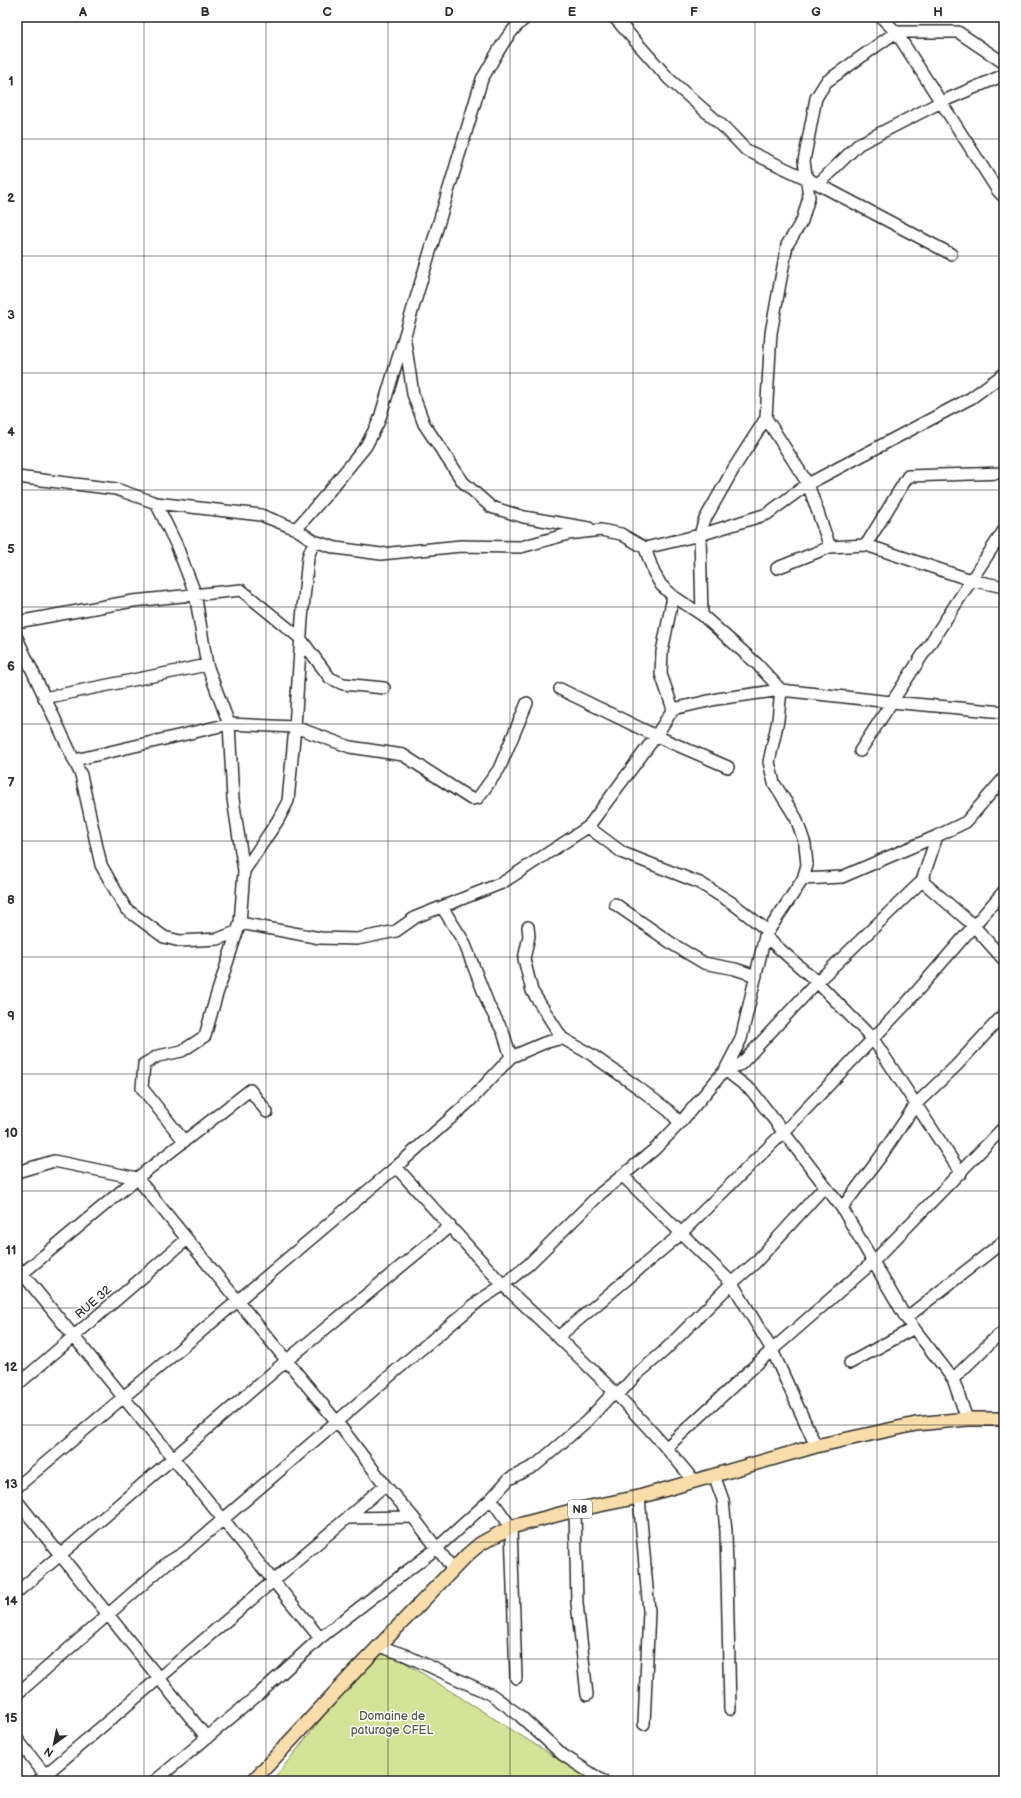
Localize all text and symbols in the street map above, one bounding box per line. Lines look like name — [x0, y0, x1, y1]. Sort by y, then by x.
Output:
text: A — [78, 4, 87, 20]
text: B — [200, 4, 210, 20]
text: C — [322, 4, 332, 20]
text: D — [444, 4, 454, 20]
text: E — [568, 4, 577, 20]
text: F — [690, 4, 698, 20]
text: G — [811, 4, 821, 20]
text: H — [933, 4, 943, 20]
text: 1 — [8, 73, 14, 89]
text: 2 — [7, 190, 15, 206]
text: 3 — [7, 307, 15, 323]
text: 4 — [7, 424, 15, 440]
text: 5 — [7, 541, 15, 557]
text: 6 — [7, 658, 15, 674]
text: 7 — [7, 775, 15, 791]
text: 8 — [7, 892, 15, 908]
text: 9 — [7, 1008, 15, 1024]
text: 10 — [4, 1125, 18, 1141]
text: 11 — [6, 1242, 16, 1258]
street label: RUE 32 — [72, 1283, 114, 1322]
text: 12 — [4, 1359, 18, 1375]
text: 13 — [4, 1476, 18, 1492]
road number: N8 — [568, 1500, 592, 1518]
text: 14 — [4, 1593, 18, 1609]
park label: Domaine de paturage CFEL — [351, 1709, 433, 1738]
text: 15 — [5, 1710, 18, 1726]
north arrow — [34, 1724, 74, 1764]
text: N — [42, 1744, 56, 1760]

